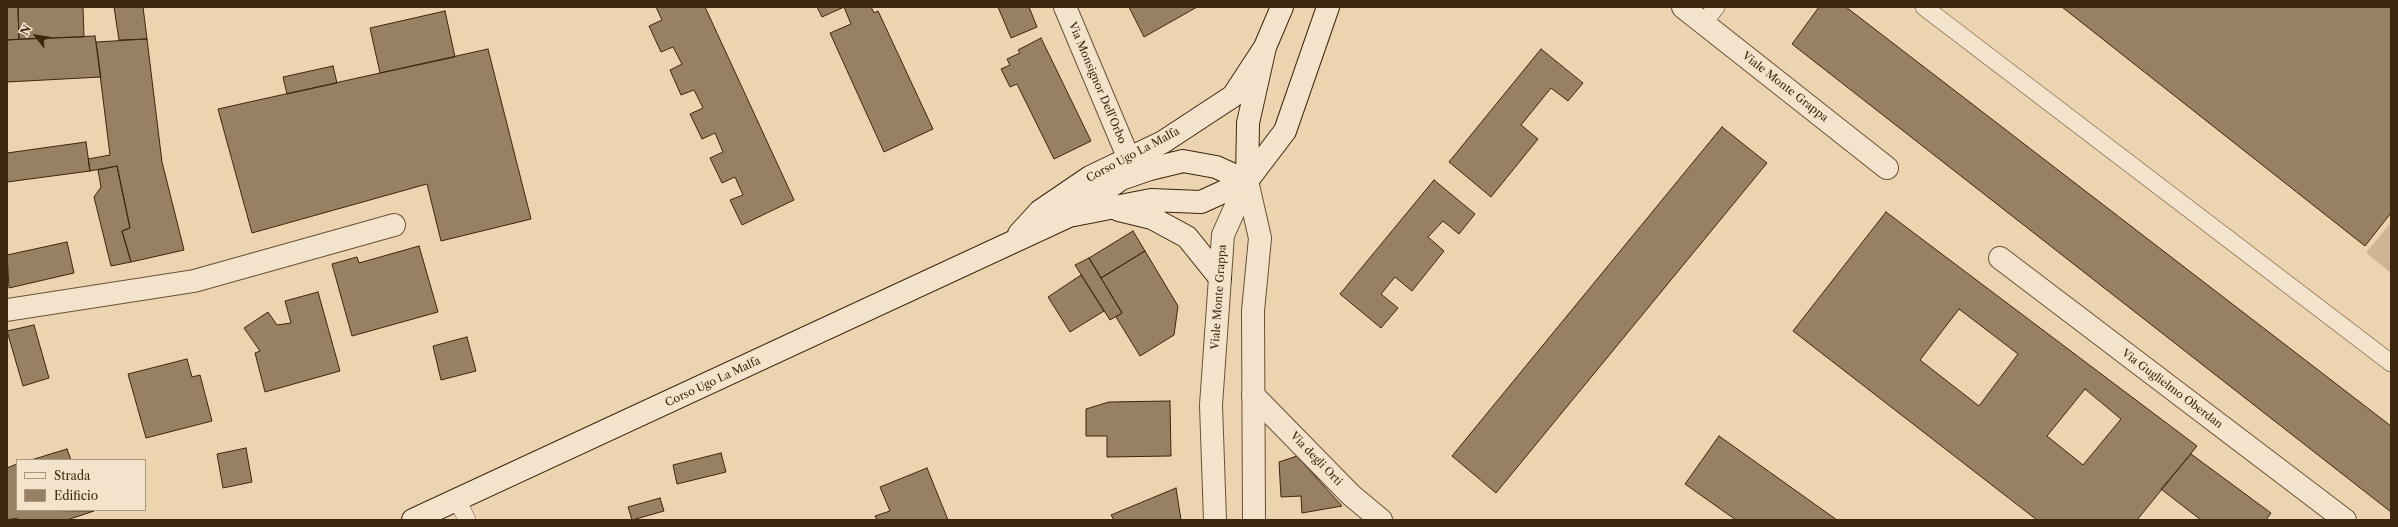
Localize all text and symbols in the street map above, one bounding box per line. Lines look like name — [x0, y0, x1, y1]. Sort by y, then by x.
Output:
north arrow — [16, 16, 56, 56]
street label: Via Monsignor Dell'Orbo — [1065, 20, 1129, 146]
text: N — [17, 22, 34, 38]
street label: Viale Monte Grappa — [1739, 49, 1831, 125]
street label: Corso Ugo La Malfa — [1084, 125, 1182, 185]
street label: Viale Monte Grappa — [1209, 244, 1229, 350]
street label: Via Guglielmo Oberdan — [2119, 347, 2225, 431]
street label: Corso Ugo La Malfa — [663, 354, 763, 410]
street label: Via degli Orti — [1287, 430, 1345, 488]
legend — [16, 459, 146, 511]
text: Strada — [54, 468, 90, 483]
text: Edificio — [54, 488, 98, 503]

